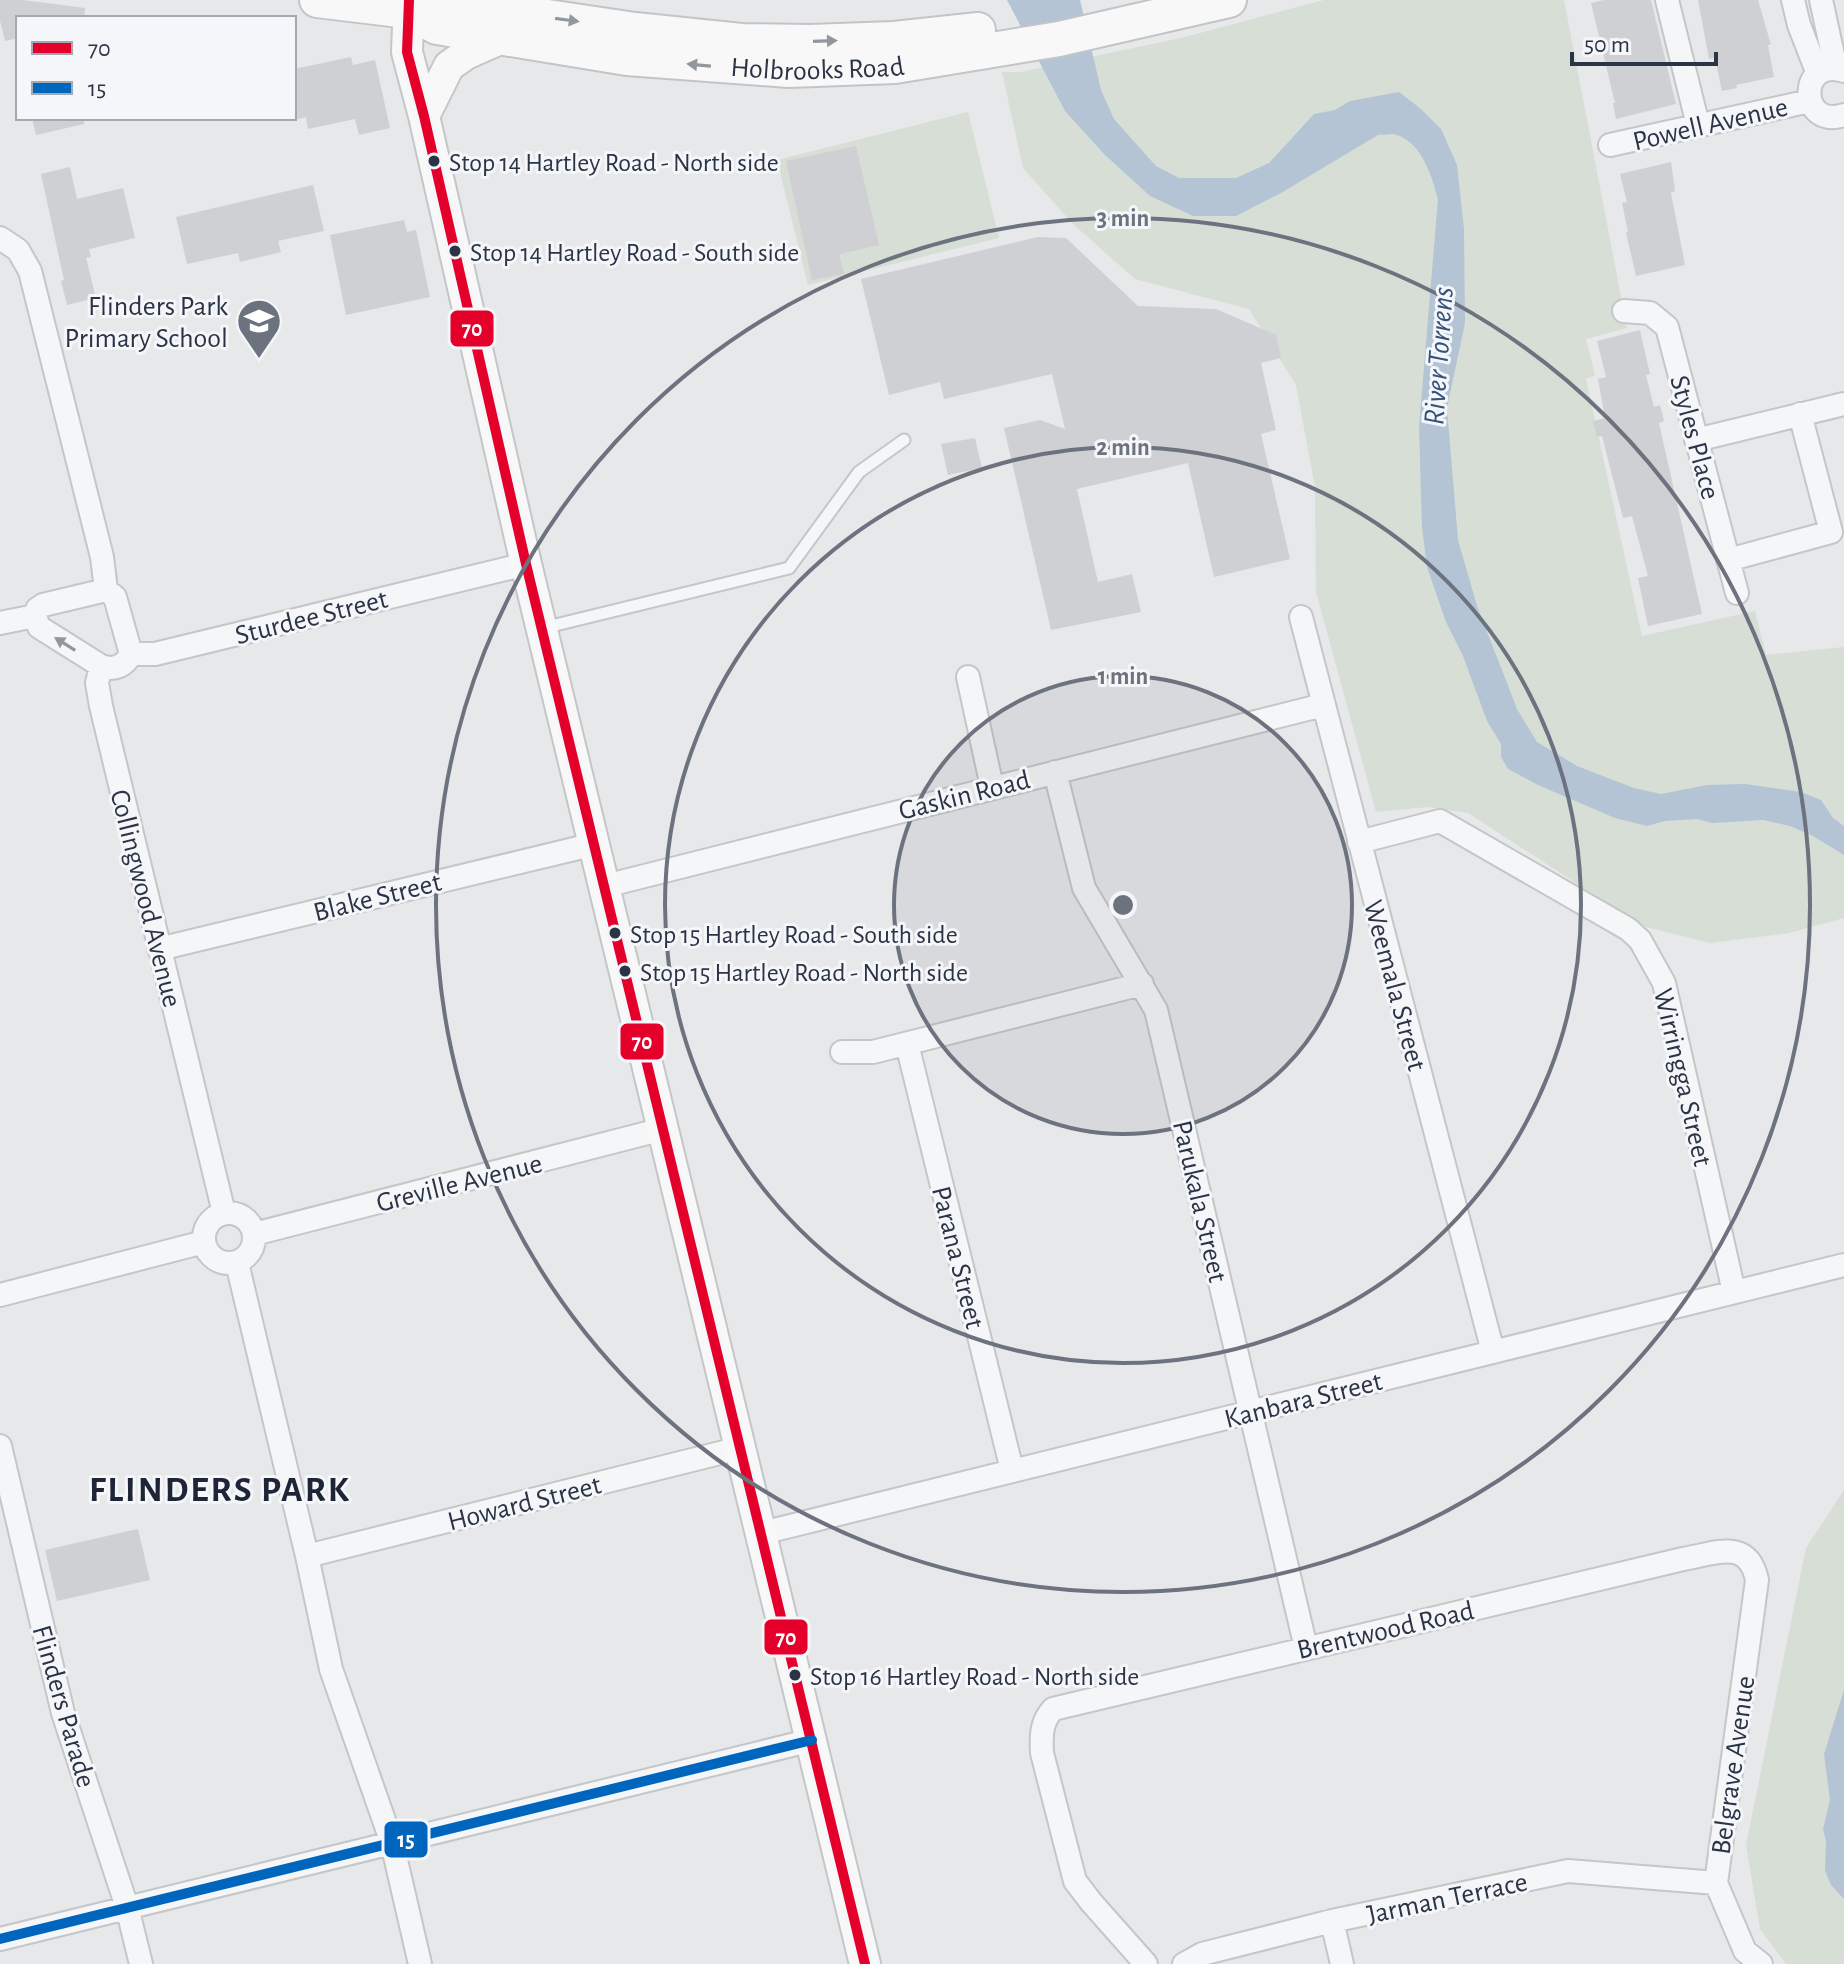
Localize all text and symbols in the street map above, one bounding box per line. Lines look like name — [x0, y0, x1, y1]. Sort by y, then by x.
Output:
one-way arrow — [555, 14, 580, 27]
legend — [16, 16, 296, 120]
scale bar — [1572, 16, 1716, 66]
text: 50 m — [1584, 33, 1630, 57]
one-way arrow — [813, 35, 838, 48]
text: 70 — [88, 37, 111, 61]
street label: Holbrooks Road — [730, 53, 906, 86]
one-way arrow — [686, 58, 711, 71]
text: 15 — [88, 77, 106, 101]
street label: Powell Avenue — [1630, 94, 1791, 156]
place label: Stop 14 Hartley Road - North side — [449, 150, 779, 176]
marker: Stop 14 Hartley Road - North side — [426, 153, 442, 169]
text: 3 min — [1097, 207, 1149, 231]
place label: Stop 14 Hartley Road - South side — [470, 240, 799, 266]
marker: Stop 14 Hartley Road - South side — [447, 243, 463, 259]
water label: River Torrens — [1419, 286, 1459, 426]
place label: Flinders Park Primary School — [65, 293, 228, 353]
school or university icon: Flinders Park Primary School — [235, 297, 283, 360]
line badge: 70 — [449, 309, 495, 348]
text: 70 — [462, 318, 482, 340]
street label: Styles Place — [1664, 373, 1724, 502]
text: 2 min — [1096, 436, 1150, 460]
street label: Sturdee Street — [232, 585, 391, 650]
one-way arrow — [54, 636, 75, 651]
text: 1 min — [1098, 665, 1148, 689]
street label: Gaskin Road — [896, 766, 1033, 826]
street label: Collingwood Avenue — [104, 787, 186, 1010]
street label: Blake Street — [311, 869, 444, 927]
centre of rings — [1109, 891, 1137, 919]
street label: Weemala Street — [1358, 897, 1430, 1074]
place label: Stop 15 Hartley Road - South side — [630, 922, 958, 948]
marker: Stop 15 Hartley Road - South side — [607, 925, 623, 941]
place label: Stop 15 Hartley Road - North side — [640, 960, 968, 986]
marker: Stop 15 Hartley Road - North side — [617, 963, 633, 979]
street label: Wirringga Street — [1648, 986, 1716, 1169]
line badge: 70 — [619, 1022, 665, 1061]
text: 70 — [632, 1031, 652, 1053]
street label: Parukala Street — [1167, 1118, 1231, 1285]
street label: Greville Avenue — [374, 1150, 545, 1218]
street label: Parana Street — [926, 1183, 988, 1332]
street label: Kanbara Street — [1222, 1368, 1385, 1434]
street label: Howard Street — [445, 1471, 604, 1537]
district label: FLINDERS PARK — [89, 1472, 351, 1508]
street label: Brentwood Road — [1294, 1597, 1477, 1665]
line badge: 70 — [763, 1618, 809, 1656]
street label: Flinders Parade — [27, 1622, 100, 1791]
text: 70 — [776, 1627, 796, 1649]
place label: Stop 16 Hartley Road - North side — [810, 1664, 1139, 1690]
marker: Stop 16 Hartley Road - North side — [787, 1667, 803, 1683]
street label: Belgrave Avenue — [1708, 1674, 1760, 1856]
line badge: 15 — [383, 1820, 429, 1859]
text: 15 — [397, 1829, 415, 1851]
street label: Jarman Terrace — [1365, 1868, 1530, 1930]

